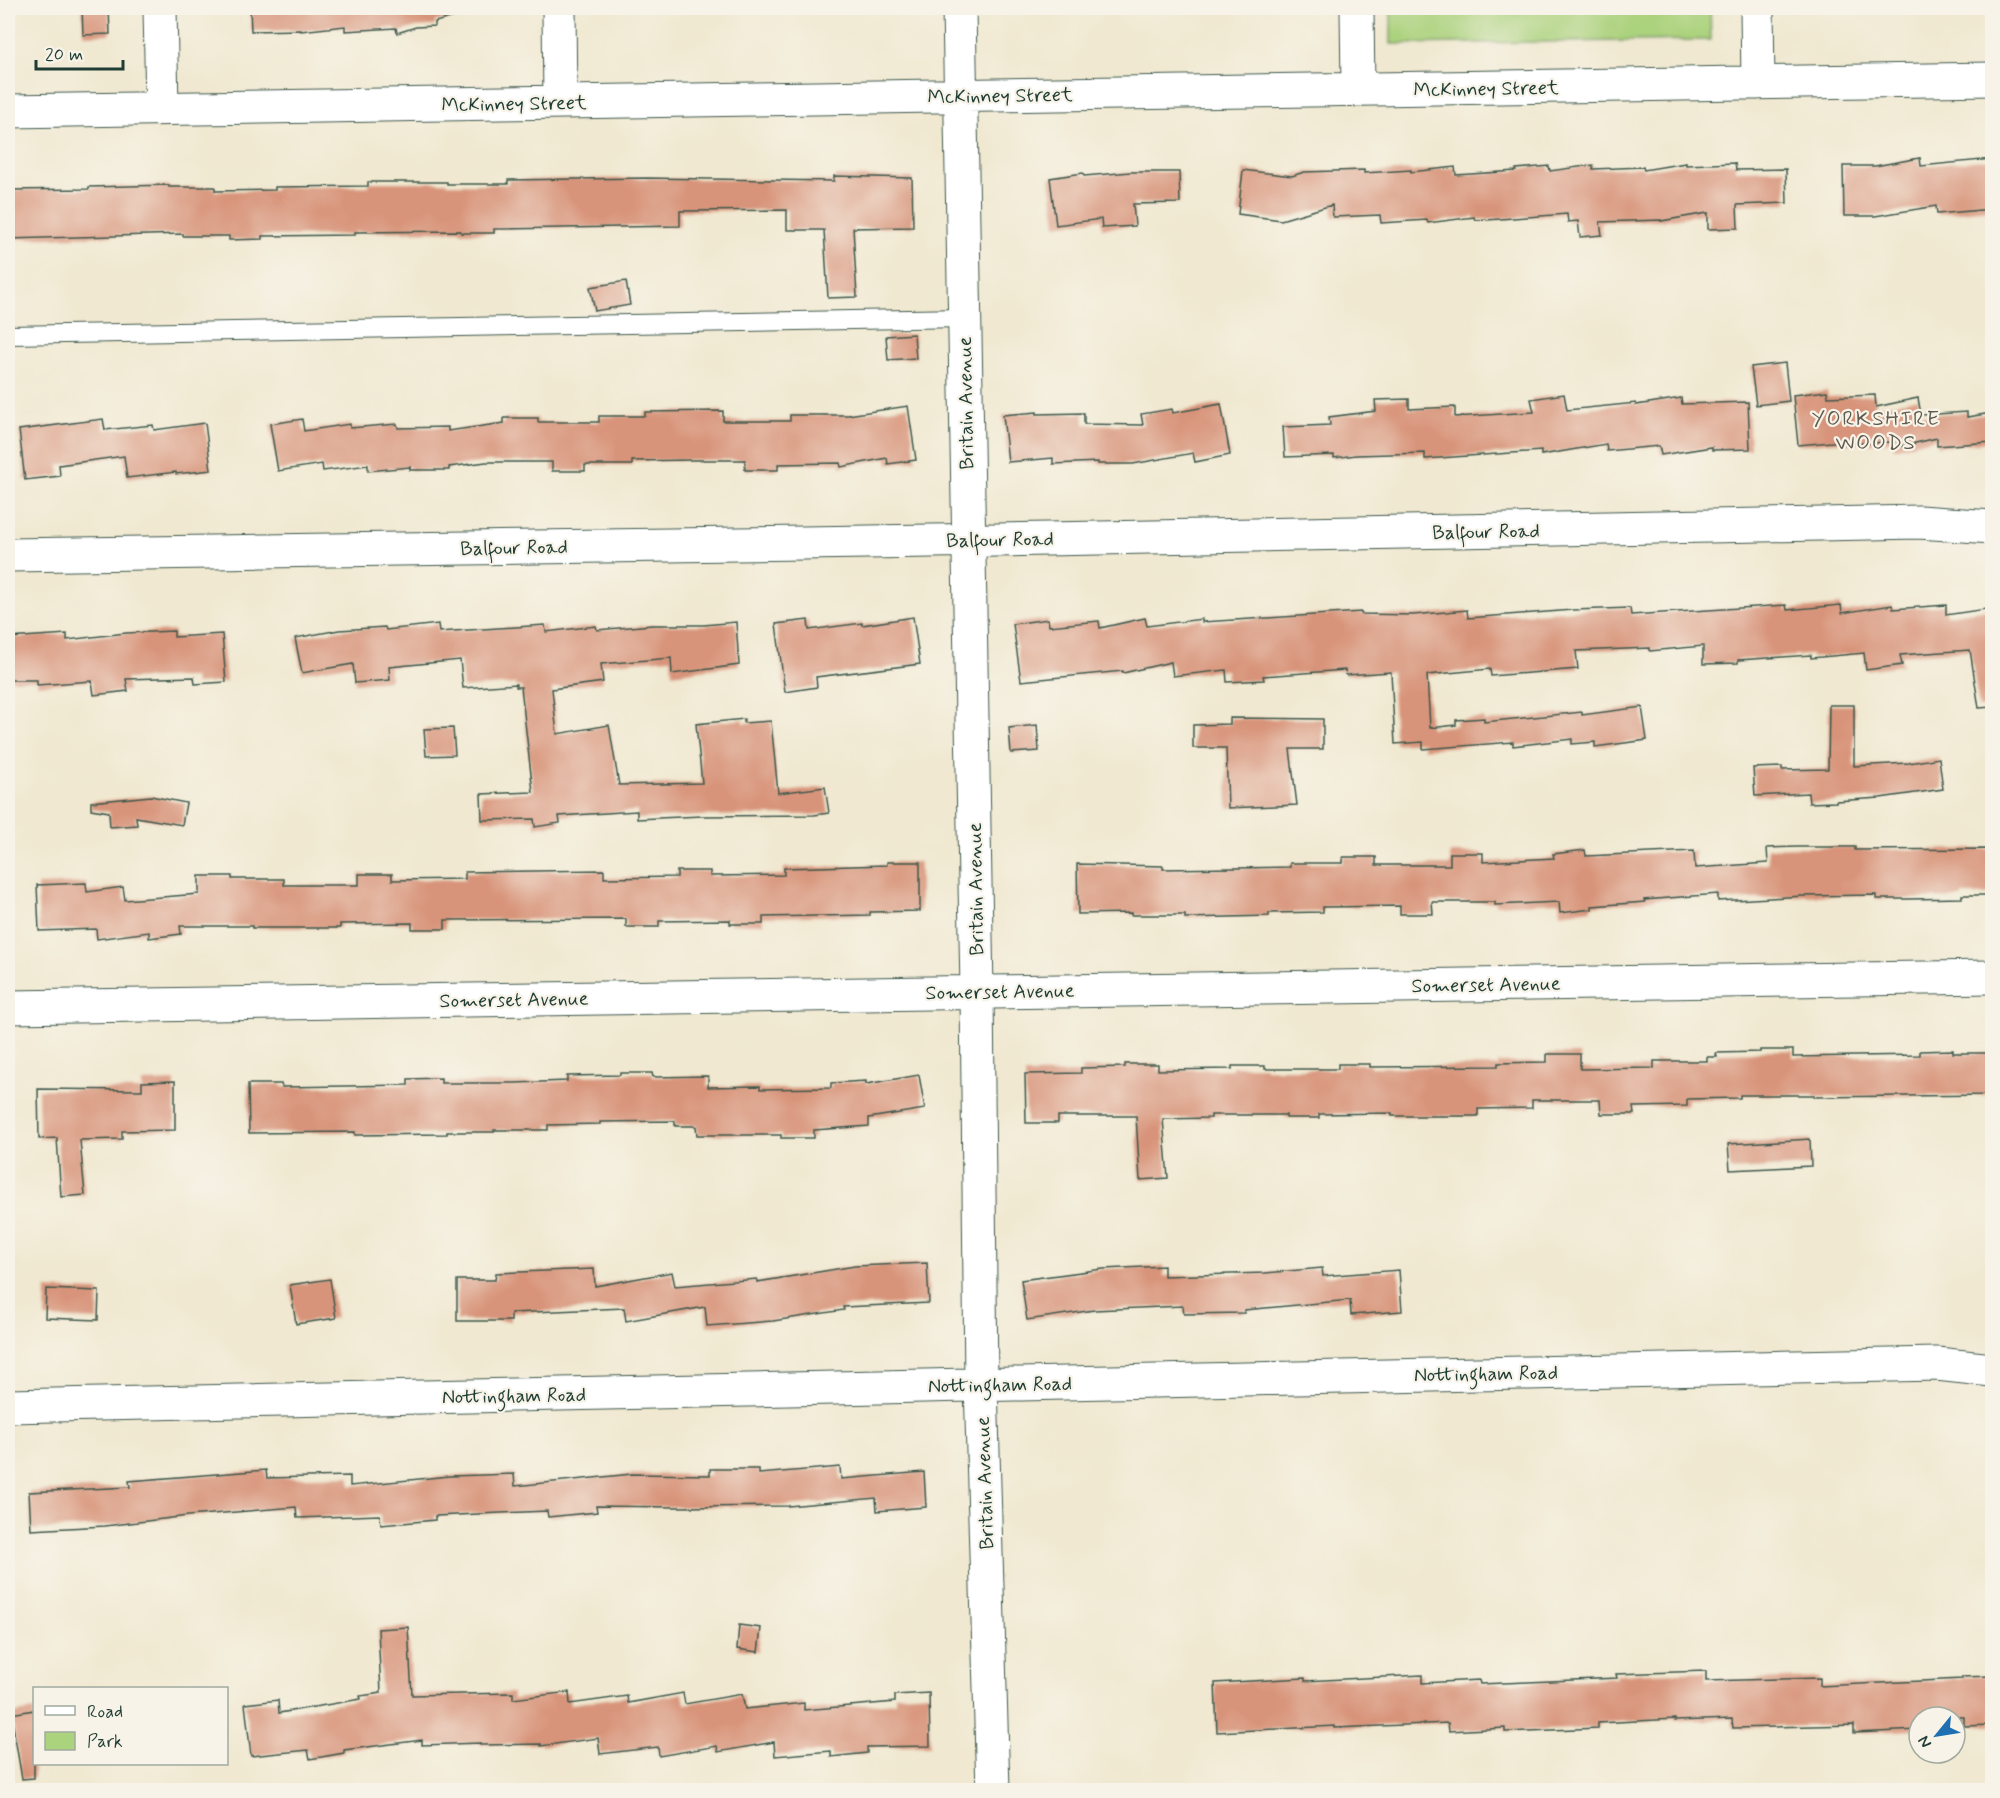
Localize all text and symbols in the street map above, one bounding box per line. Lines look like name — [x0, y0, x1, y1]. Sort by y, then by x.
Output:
scale bar — [36, 33, 123, 71]
text: 20 m — [45, 43, 83, 67]
street label: McKinney Street — [1413, 75, 1559, 104]
street label: McKinney Street — [927, 82, 1073, 111]
street label: McKinney Street — [441, 90, 587, 119]
street label: Britain Avenue — [952, 336, 981, 470]
district label: YORKSHIRE WOODS — [1811, 405, 1941, 457]
street label: Balfour Road — [1432, 518, 1540, 549]
street label: Balfour Road — [946, 526, 1054, 557]
street label: Balfour Road — [460, 534, 568, 565]
street label: Britain Avenue — [962, 822, 991, 956]
street label: Somerset Avenue — [1411, 971, 1561, 1000]
street label: Somerset Avenue — [925, 978, 1075, 1007]
street label: Somerset Avenue — [439, 986, 589, 1015]
street label: Nottingham Road — [1414, 1360, 1558, 1391]
street label: Nottingham Road — [928, 1371, 1072, 1402]
street label: Nottingham Road — [442, 1382, 586, 1413]
street label: Britain Avenue — [970, 1416, 1001, 1550]
legend — [33, 1687, 228, 1765]
text: Road — [87, 1700, 123, 1724]
north arrow — [1907, 1705, 1967, 1765]
text: Park — [87, 1730, 123, 1754]
text: N — [1914, 1732, 1937, 1752]

